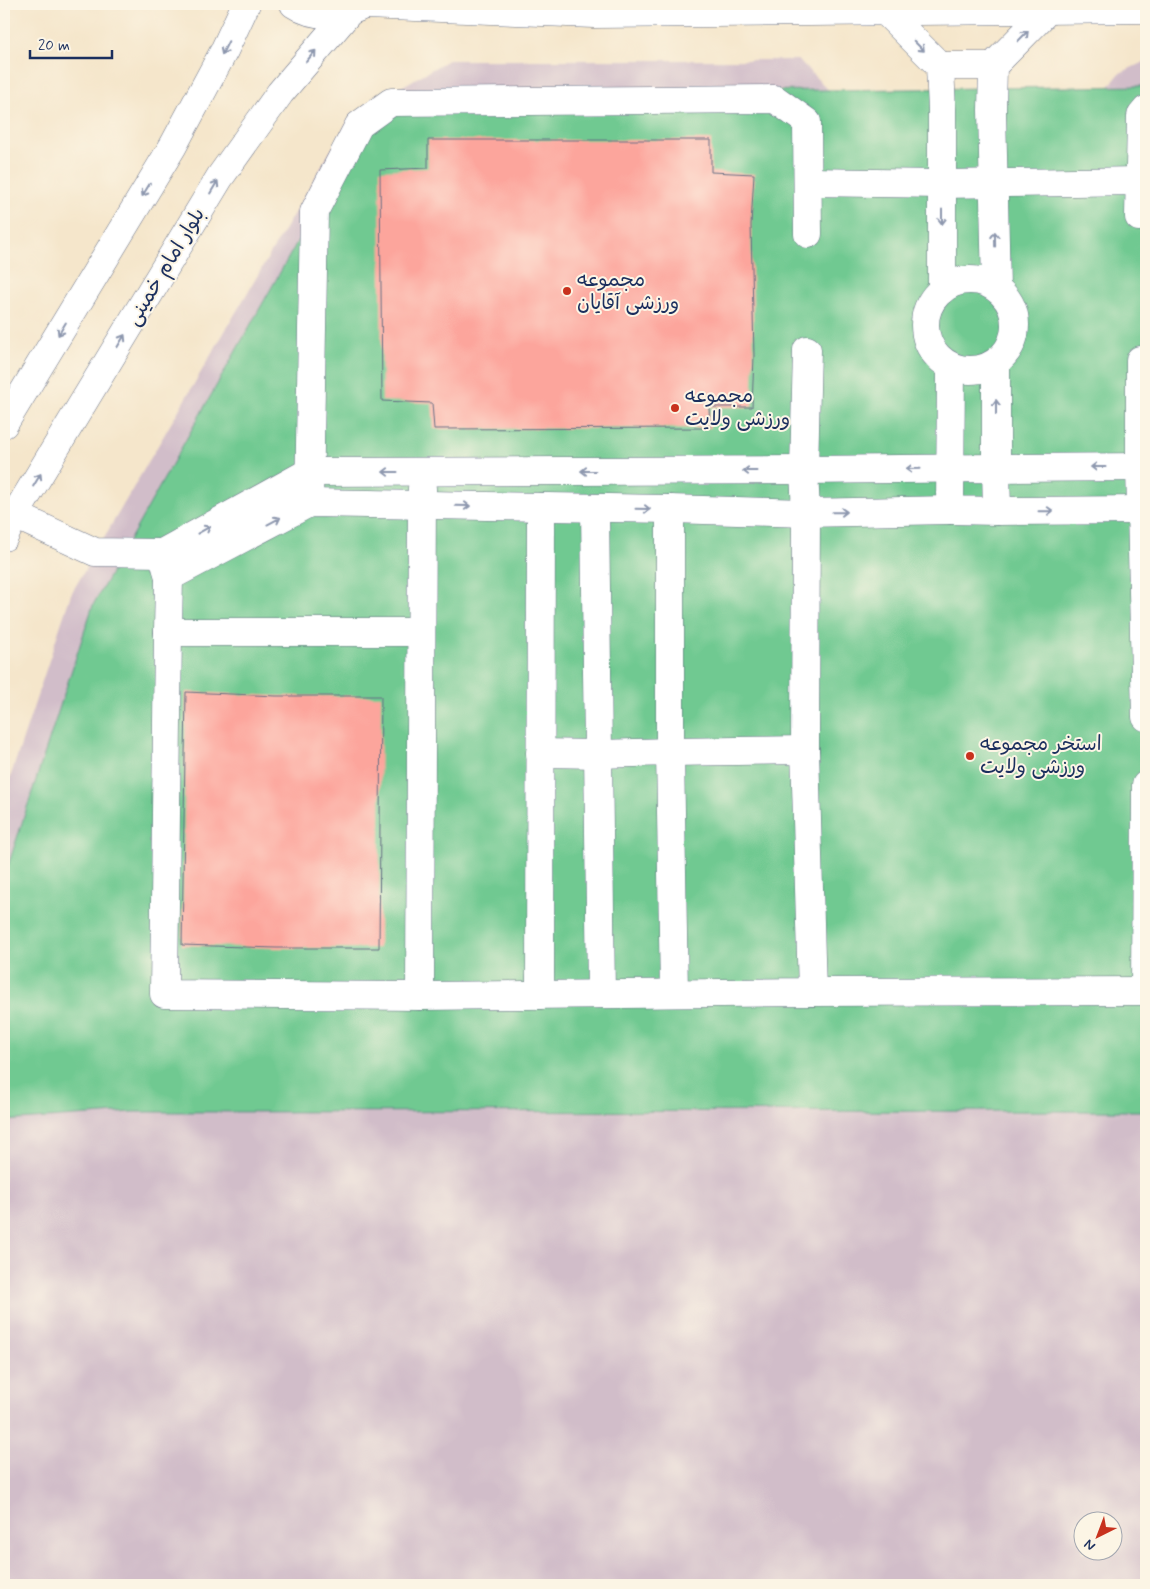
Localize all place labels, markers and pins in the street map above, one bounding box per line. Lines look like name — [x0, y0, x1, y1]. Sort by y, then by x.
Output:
place label: مجموعه ورزشی آقایان — [577, 267, 679, 317]
marker: مجموعه ورزشی آقایان — [561, 285, 573, 297]
place label: مجموعه ورزشی ولایت — [685, 383, 790, 433]
marker: مجموعه ورزشی ولایت — [669, 402, 681, 414]
place label: استخر مجموعه ورزشی ولایت — [980, 731, 1102, 781]
marker: استخر مجموعه ورزشی ولایت — [964, 750, 976, 762]

